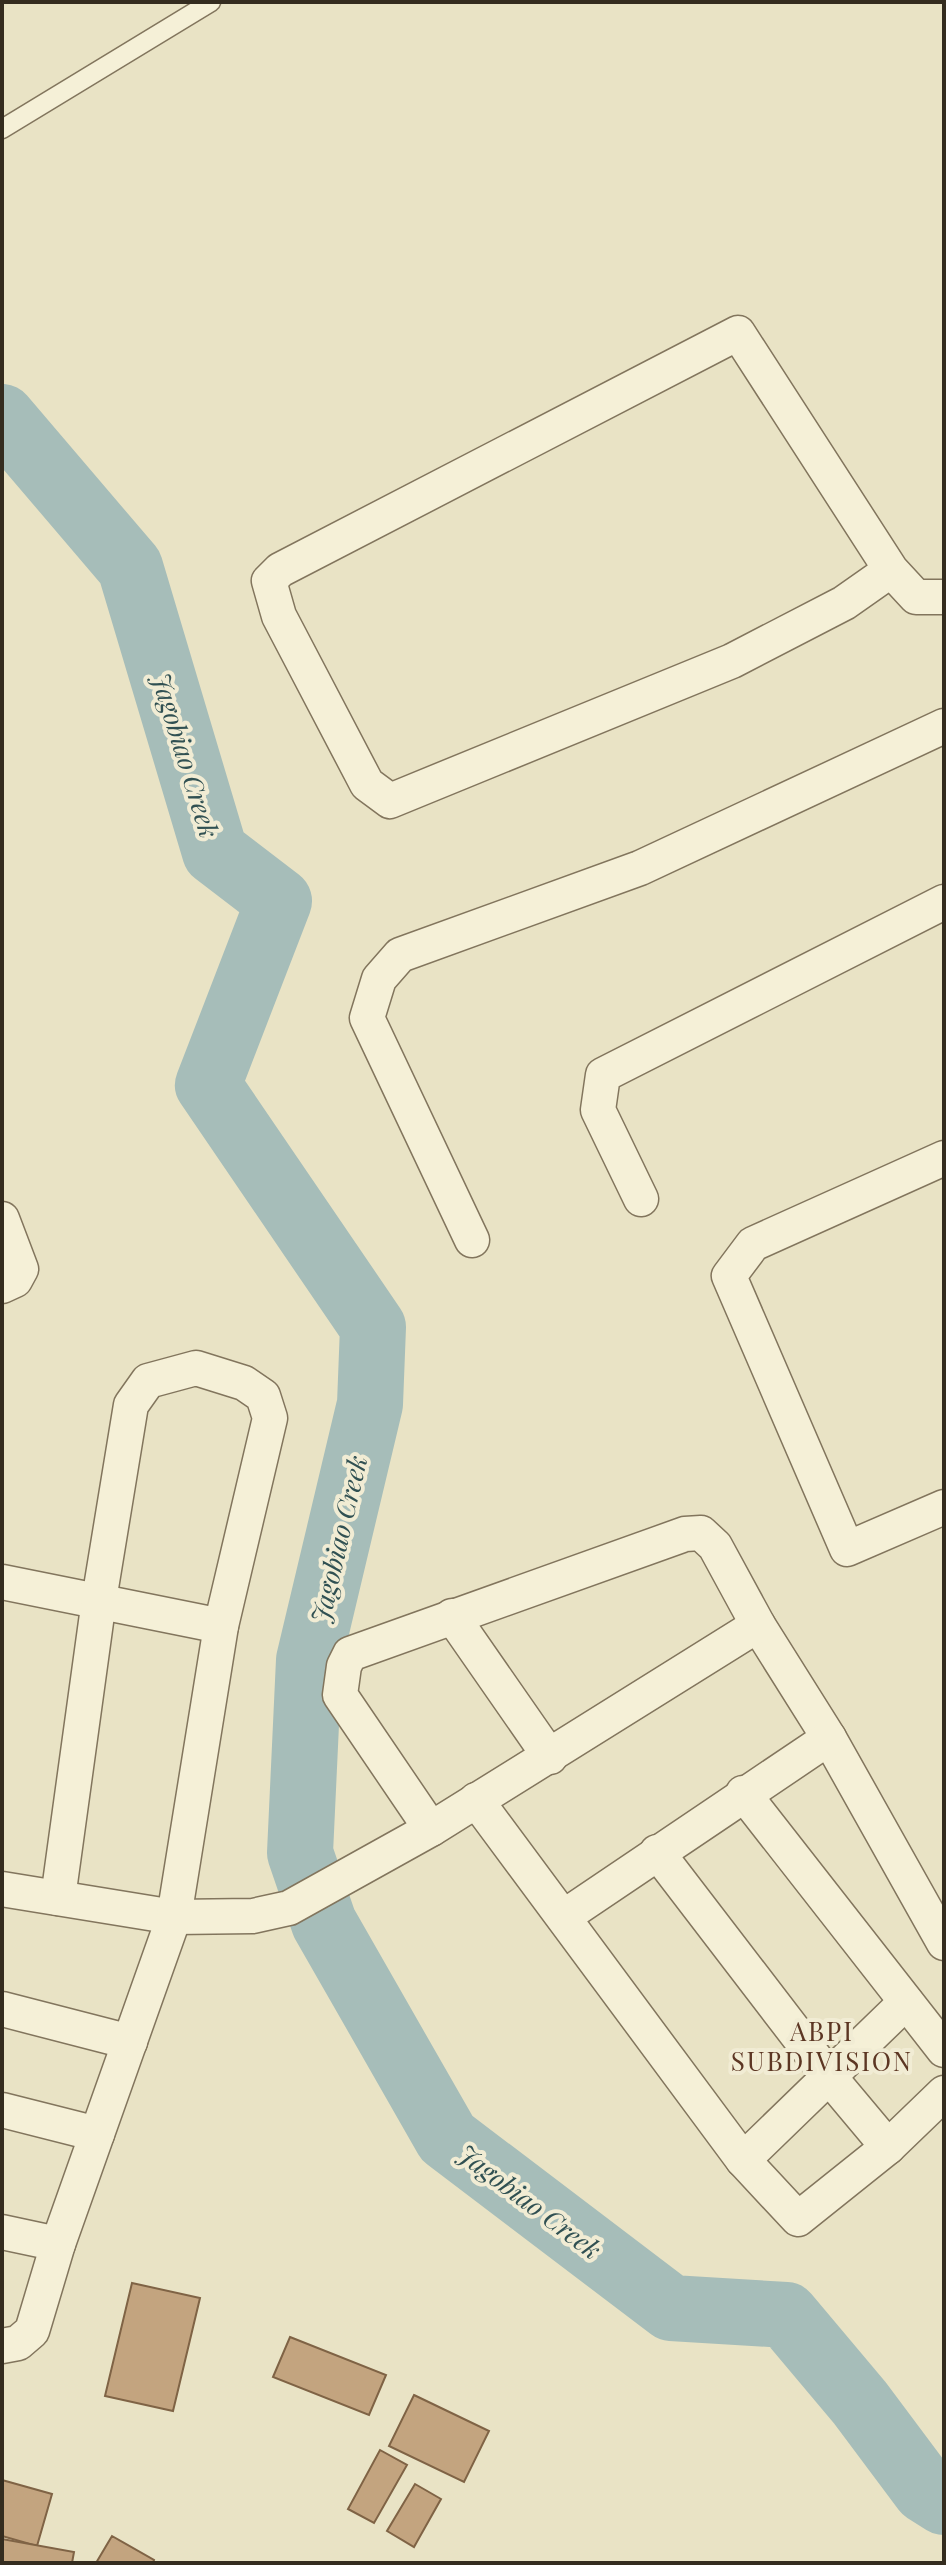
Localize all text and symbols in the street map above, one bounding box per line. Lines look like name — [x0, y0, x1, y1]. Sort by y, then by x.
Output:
water label: Jagobiao Creek — [144, 668, 228, 842]
water label: Jagobiao Creek — [302, 1452, 374, 1626]
district label: ABPI SUBDIVISION — [731, 2013, 913, 2078]
water label: Jagobiao Creek — [451, 2136, 609, 2266]

